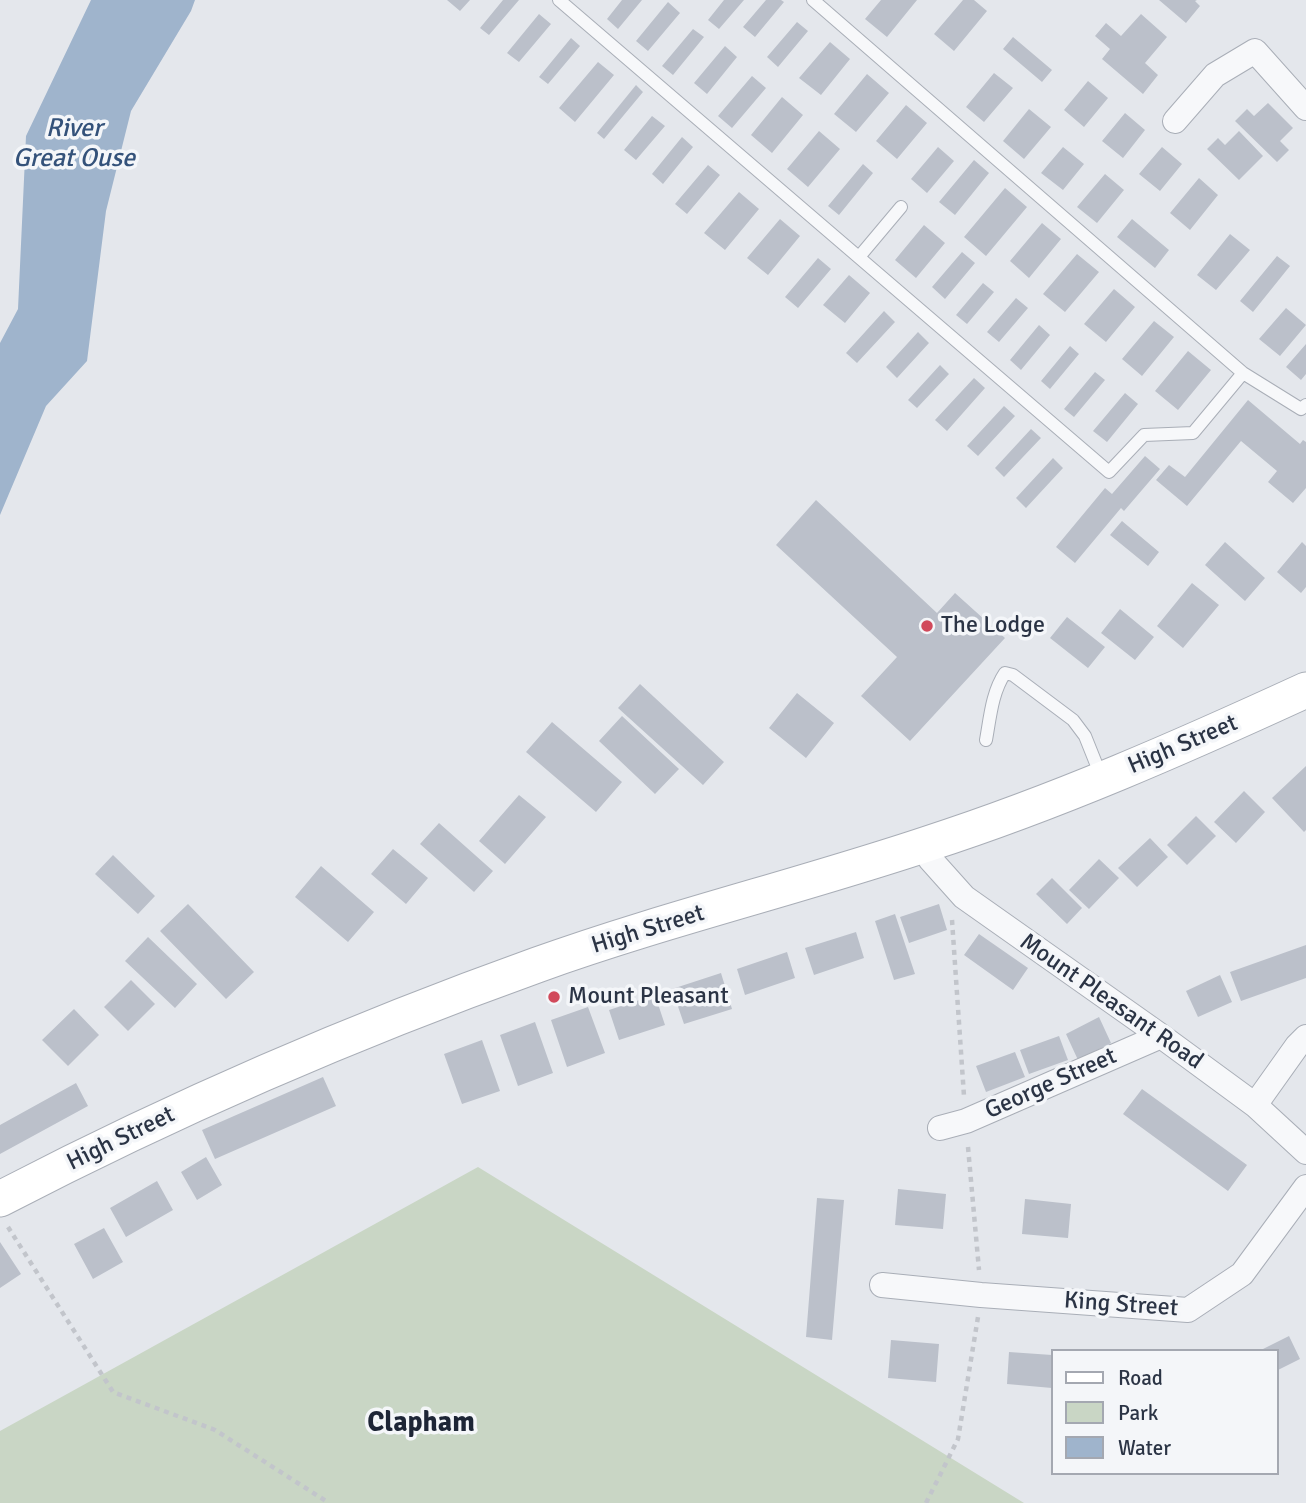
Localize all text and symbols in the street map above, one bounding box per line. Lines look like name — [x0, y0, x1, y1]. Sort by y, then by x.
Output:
water label: River Great Ouse — [13, 113, 135, 174]
place label: The Lodge — [941, 612, 1045, 640]
marker: The Lodge — [919, 618, 935, 634]
street label: High Street — [1124, 709, 1242, 781]
street label: High Street — [588, 899, 708, 961]
street label: Mount Pleasant Road — [1014, 928, 1208, 1076]
place label: Mount Pleasant — [568, 983, 729, 1011]
marker: Mount Pleasant — [546, 989, 562, 1005]
street label: George Street — [981, 1042, 1121, 1126]
street label: High Street — [62, 1101, 180, 1177]
street label: King Street — [1063, 1287, 1179, 1323]
legend — [1050, 1349, 1278, 1475]
text: Road — [1118, 1365, 1163, 1391]
text: Park — [1118, 1400, 1158, 1426]
district label: Clapham — [367, 1407, 475, 1441]
text: Water — [1118, 1435, 1171, 1461]

